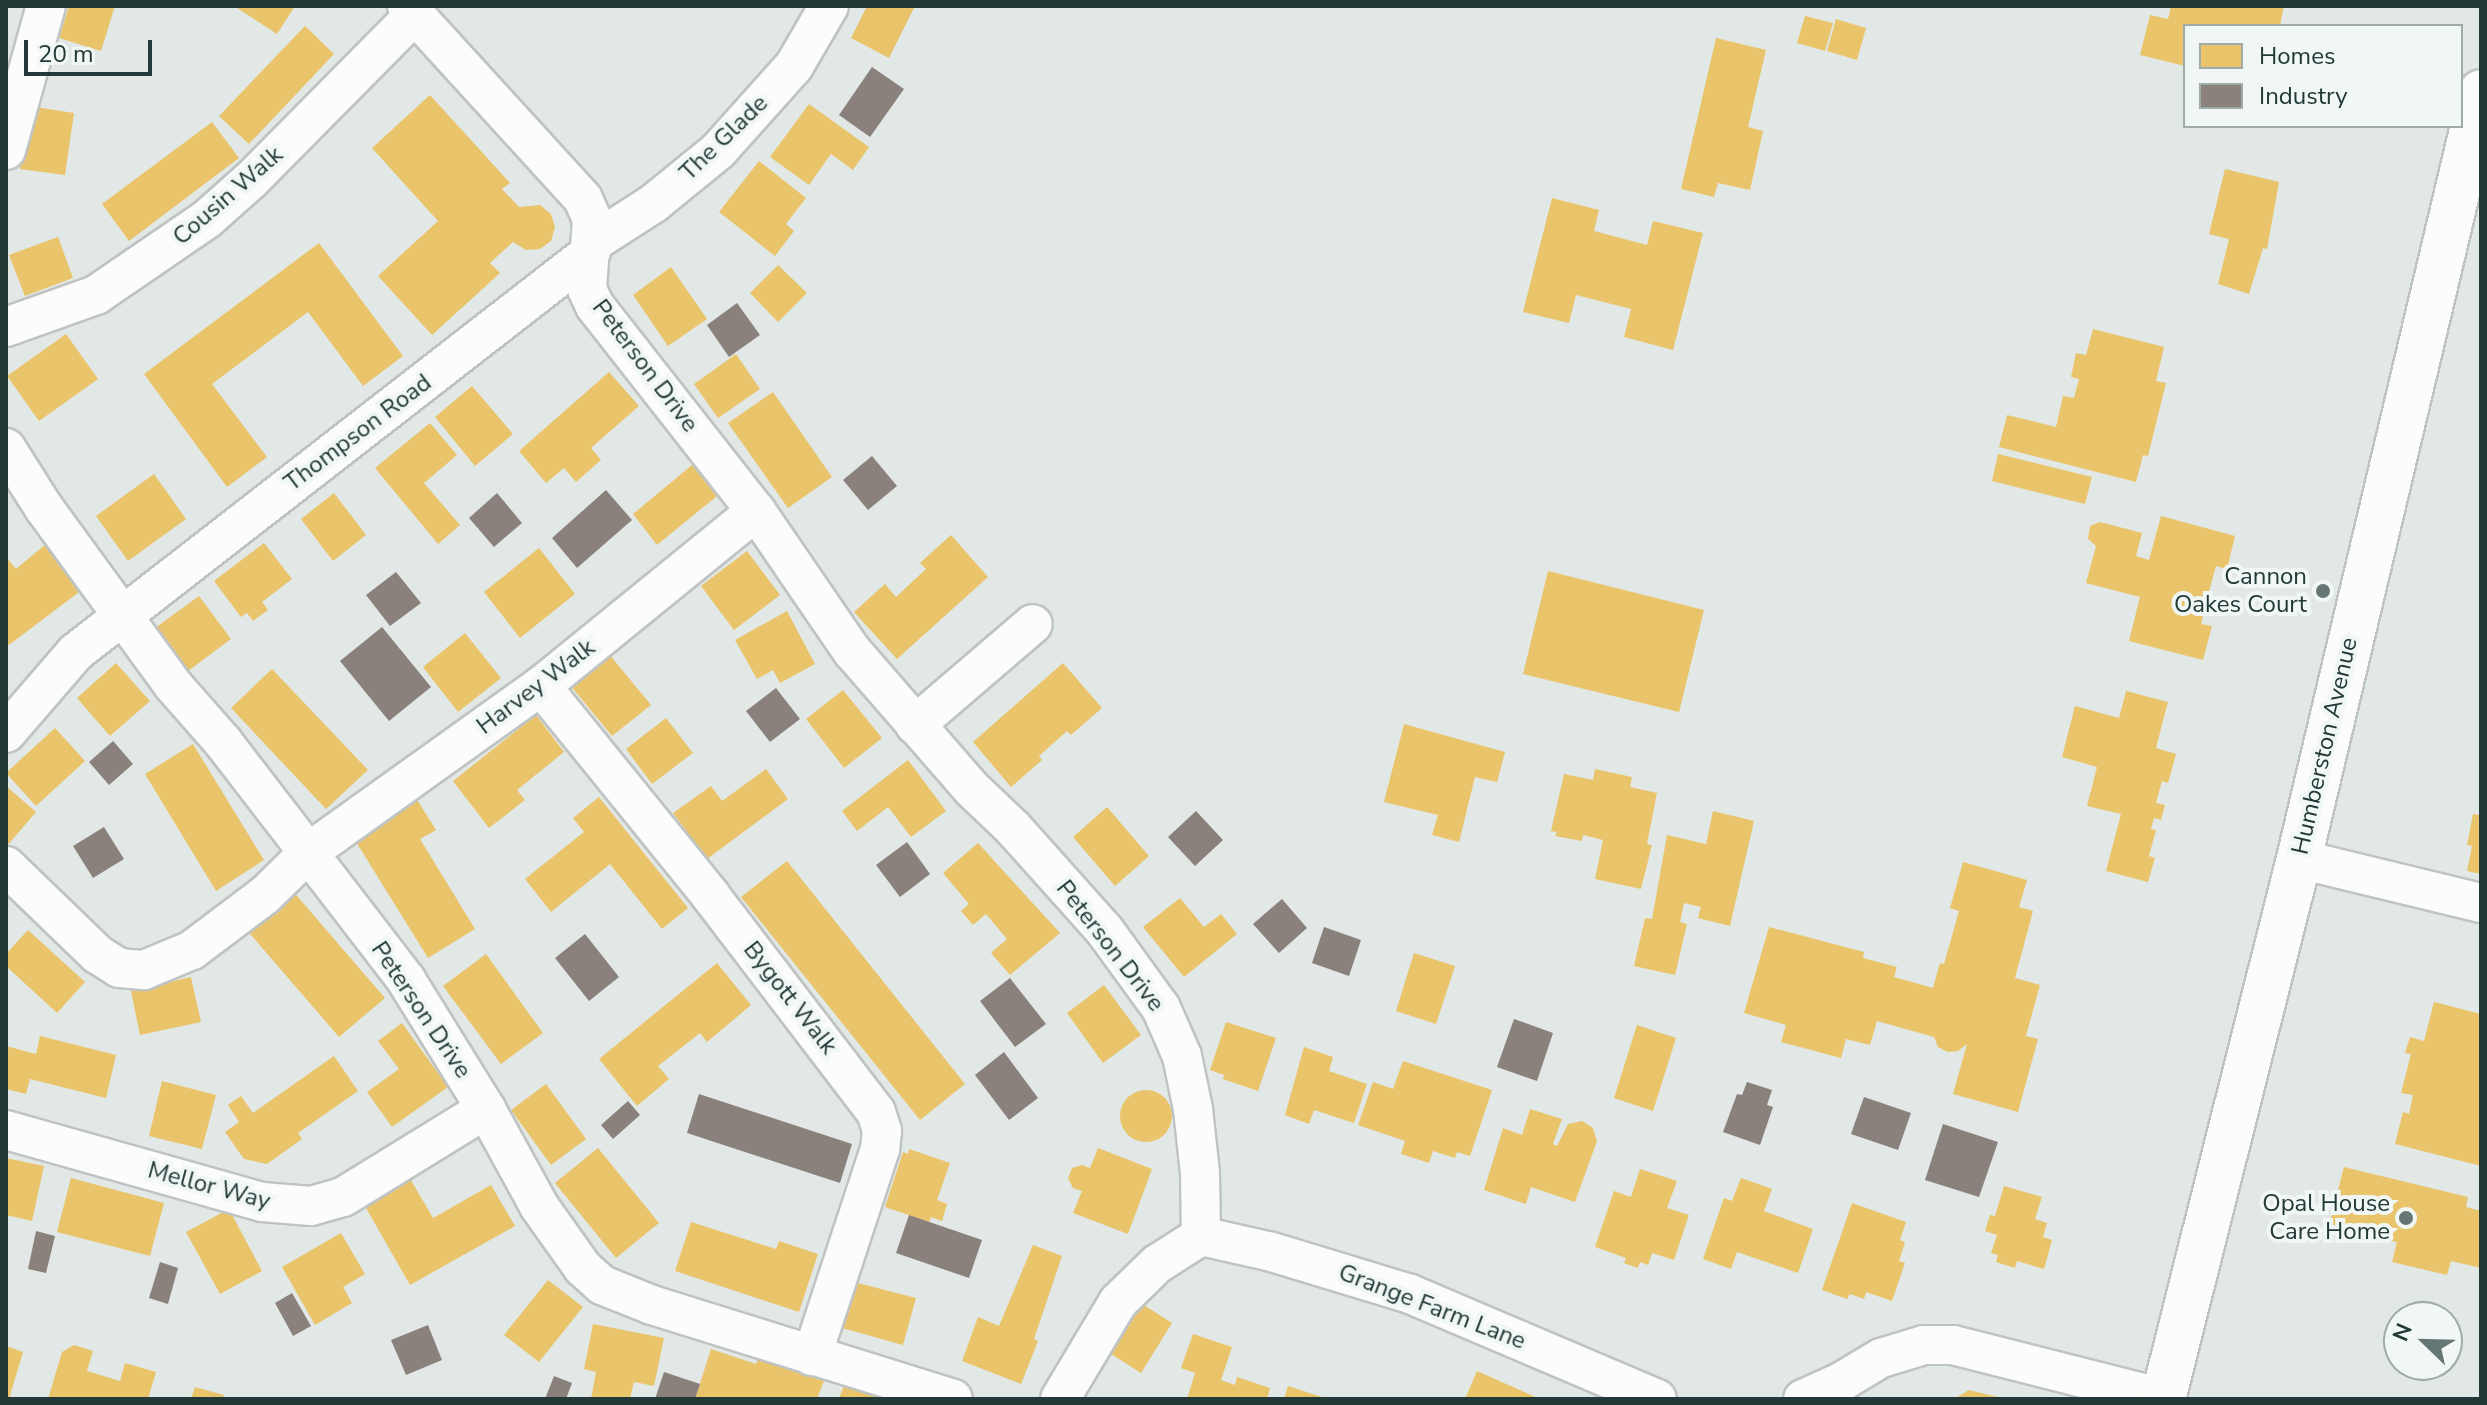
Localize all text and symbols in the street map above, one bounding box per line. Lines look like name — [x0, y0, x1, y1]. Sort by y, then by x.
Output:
scale bar — [28, 24, 156, 74]
legend — [2183, 24, 2463, 128]
text: 20 m — [38, 38, 94, 70]
text: Homes — [2259, 40, 2335, 72]
text: Industry — [2259, 80, 2348, 112]
street label: The Glade — [674, 89, 774, 187]
street label: Cousin Walk — [167, 141, 289, 251]
street label: Peterson Drive — [586, 294, 704, 438]
street label: Thompson Road — [279, 368, 437, 498]
place label: Cannon Oakes Court — [2174, 563, 2307, 619]
marker: Cannon Oakes Court — [2314, 582, 2332, 600]
street label: Harvey Walk — [471, 633, 601, 741]
street label: Humberston Avenue — [2286, 635, 2364, 857]
street label: Peterson Drive — [1050, 875, 1170, 1017]
street label: Peterson Drive — [365, 936, 477, 1084]
street label: Bygott Walk — [737, 936, 843, 1060]
street label: Mellor Way — [145, 1156, 273, 1216]
place label: Opal House Care Home — [2262, 1190, 2390, 1246]
marker: Opal House Care Home — [2397, 1209, 2415, 1227]
street label: Grange Farm Lane — [1334, 1258, 1530, 1356]
north arrow — [2383, 1301, 2463, 1381]
text: N — [2386, 1319, 2420, 1346]

